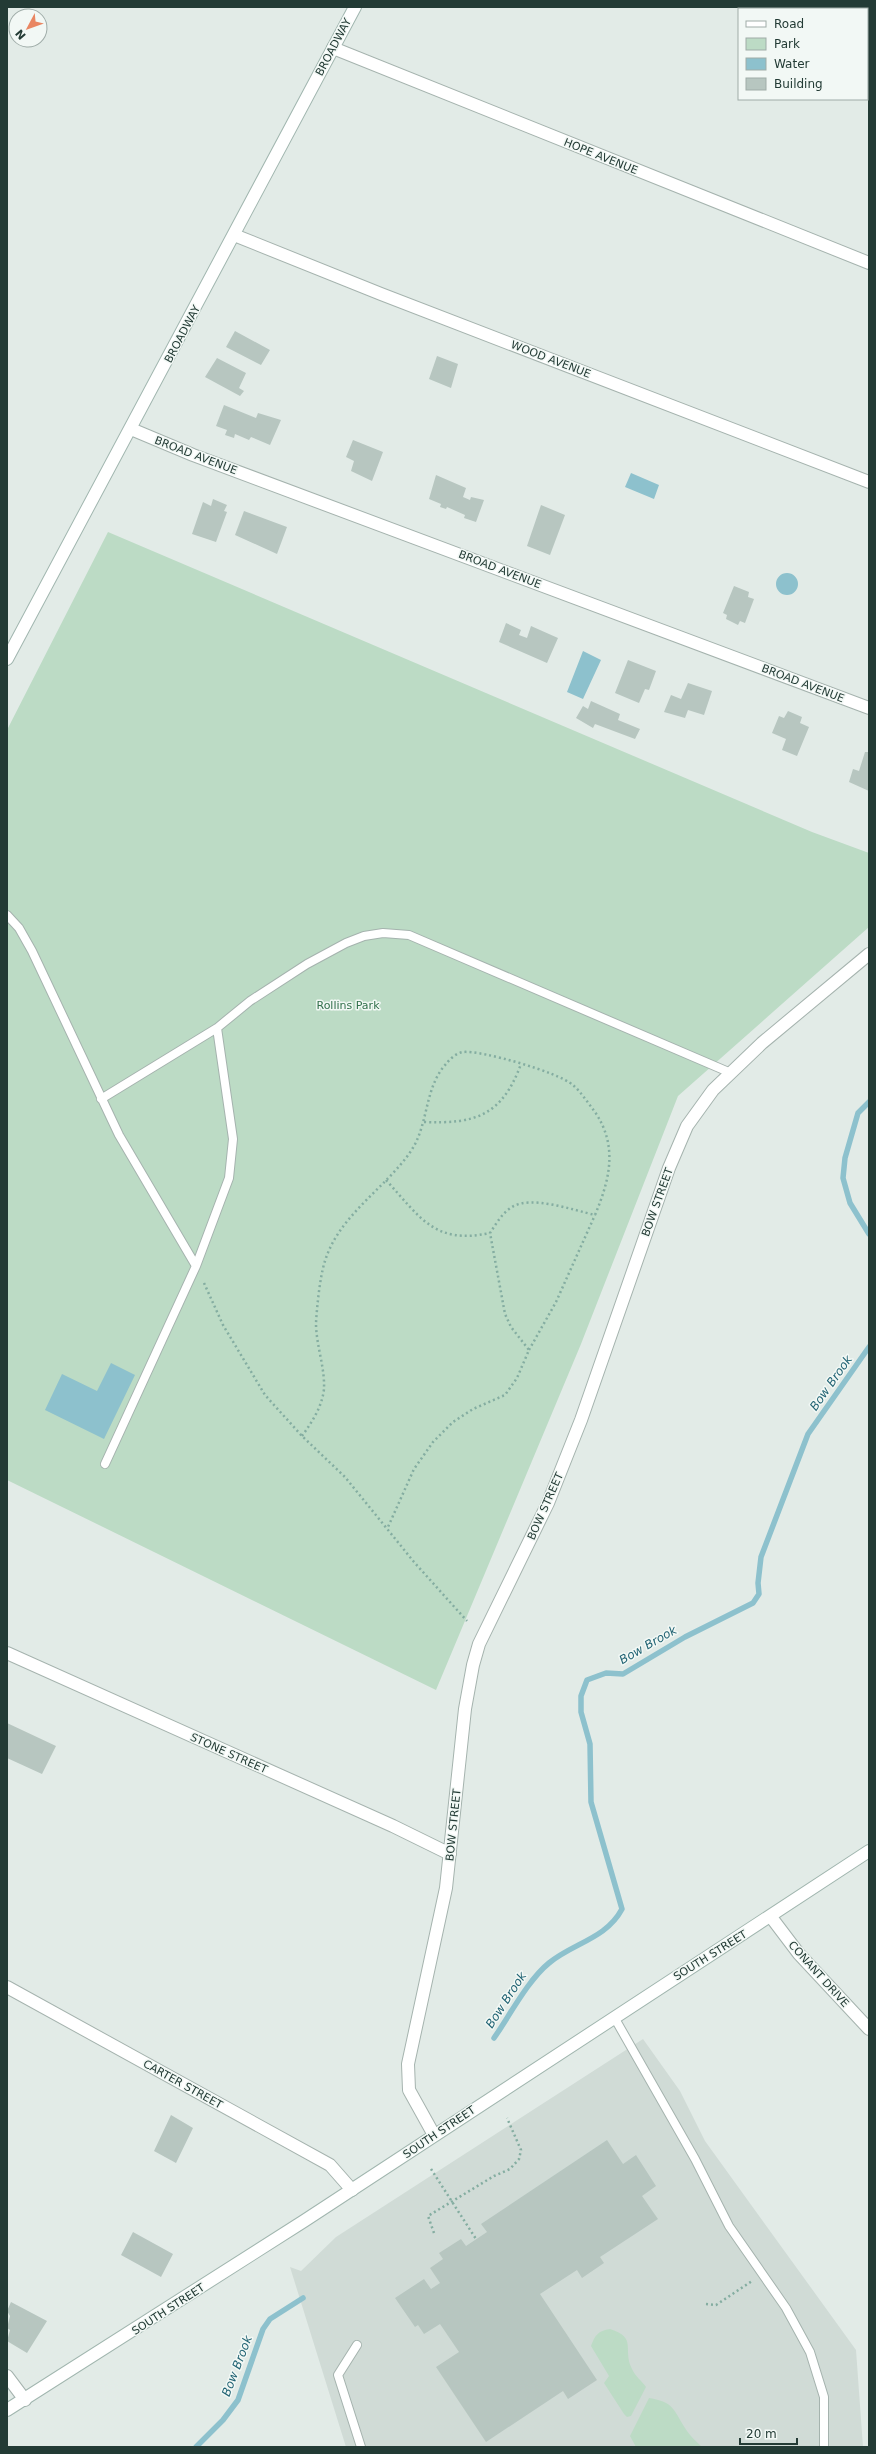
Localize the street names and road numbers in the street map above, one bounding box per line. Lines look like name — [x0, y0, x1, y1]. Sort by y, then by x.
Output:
street label: BROADWAY — [313, 16, 354, 78]
street label: HOPE AVENUE — [562, 136, 640, 177]
street label: BROADWAY — [162, 303, 203, 365]
street label: WOOD AVENUE — [509, 338, 593, 381]
street label: BROAD AVENUE — [153, 434, 239, 477]
street label: BROAD AVENUE — [457, 548, 543, 591]
street label: BROAD AVENUE — [760, 662, 846, 705]
street label: BOW STREET — [639, 1166, 676, 1238]
street label: BOW STREET — [525, 1470, 566, 1542]
street label: STONE STREET — [188, 1731, 270, 1776]
street label: BOW STREET — [443, 1788, 464, 1862]
street label: SOUTH STREET — [671, 1927, 750, 1983]
street label: CONANT DRIVE — [786, 1939, 852, 2010]
street label: CARTER STREET — [141, 2057, 225, 2112]
street label: SOUTH STREET — [401, 2103, 478, 2161]
street label: SOUTH STREET — [129, 2281, 207, 2338]

